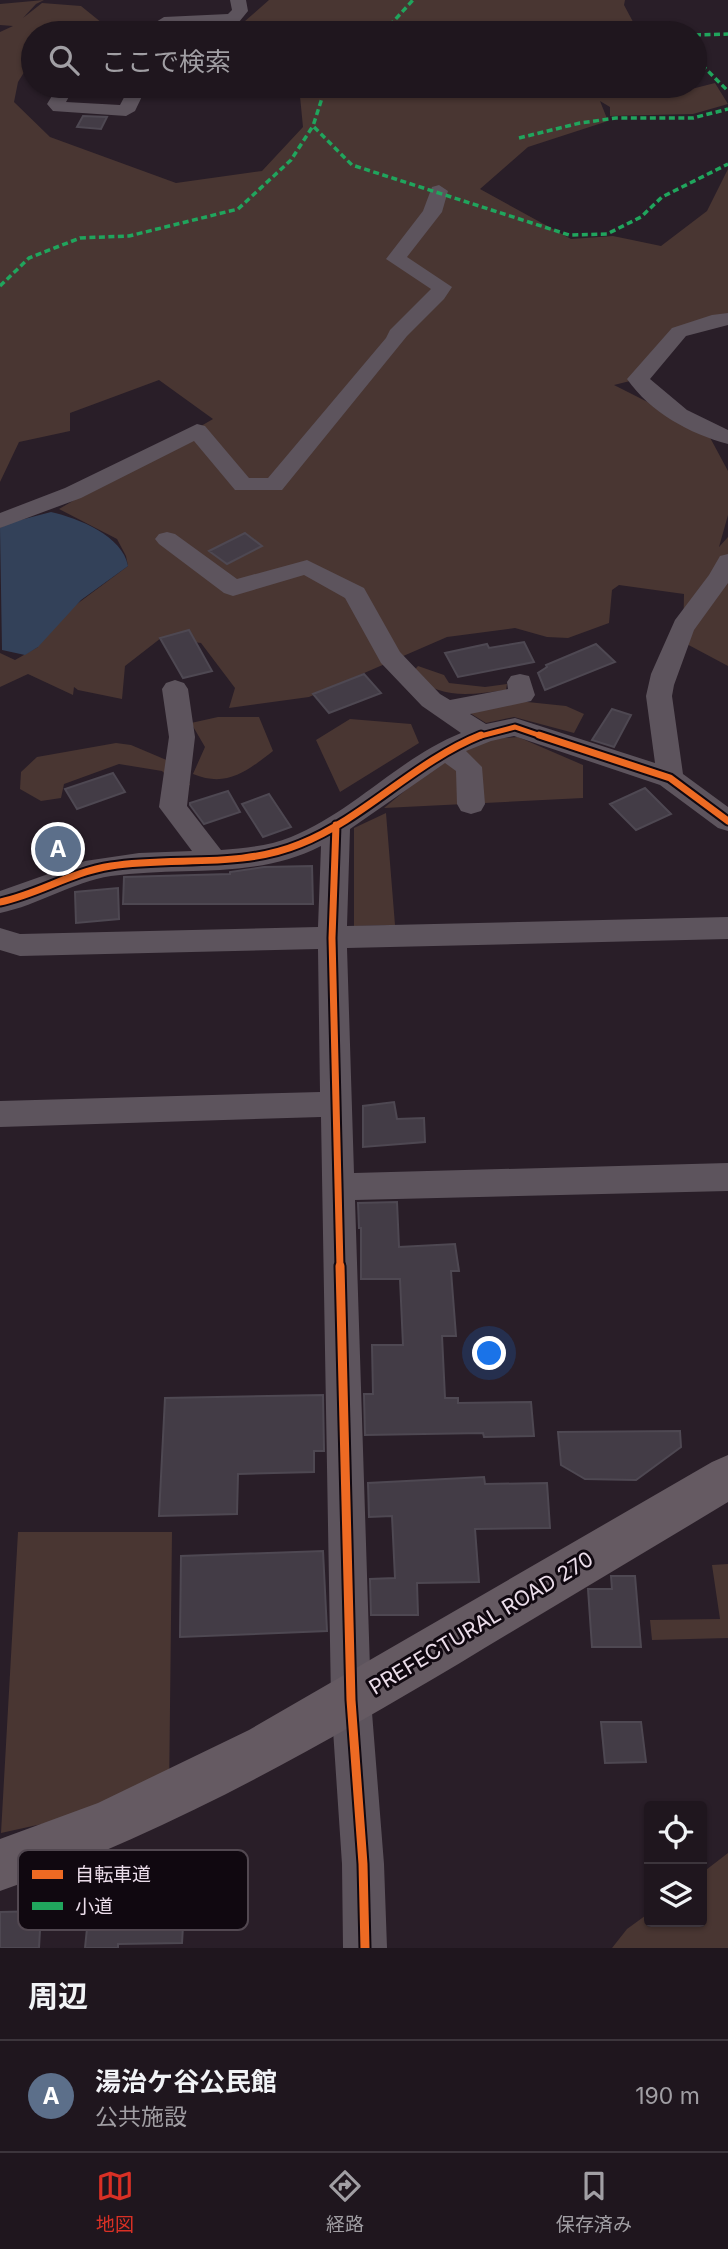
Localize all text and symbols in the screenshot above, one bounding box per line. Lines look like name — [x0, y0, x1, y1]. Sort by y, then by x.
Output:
search box — [21, 21, 707, 98]
icon: search — [45, 41, 83, 79]
text: ここで検索 — [101, 46, 231, 77]
pin: A — [35, 823, 81, 875]
your location — [472, 1336, 506, 1370]
street label: PREFECTURAL ROAD 270 — [364, 1546, 598, 1700]
map controls — [644, 1801, 707, 1927]
button: locate — [644, 1801, 707, 1864]
legend — [18, 1850, 248, 1930]
text: 自転車道 — [75, 1863, 151, 1886]
button: layers — [644, 1864, 707, 1927]
text: 小道 — [75, 1895, 113, 1918]
text: 周辺 — [28, 1978, 88, 2014]
text: 湯治ケ谷公民館 — [95, 2066, 277, 2097]
text: A — [42, 2082, 60, 2110]
text: 190 m — [635, 2082, 700, 2110]
text: 公共施設 — [95, 2103, 187, 2131]
tab: 地図 — [96, 2167, 134, 2236]
tab: 経路 — [326, 2167, 364, 2236]
tab: 保存済み — [556, 2167, 632, 2236]

